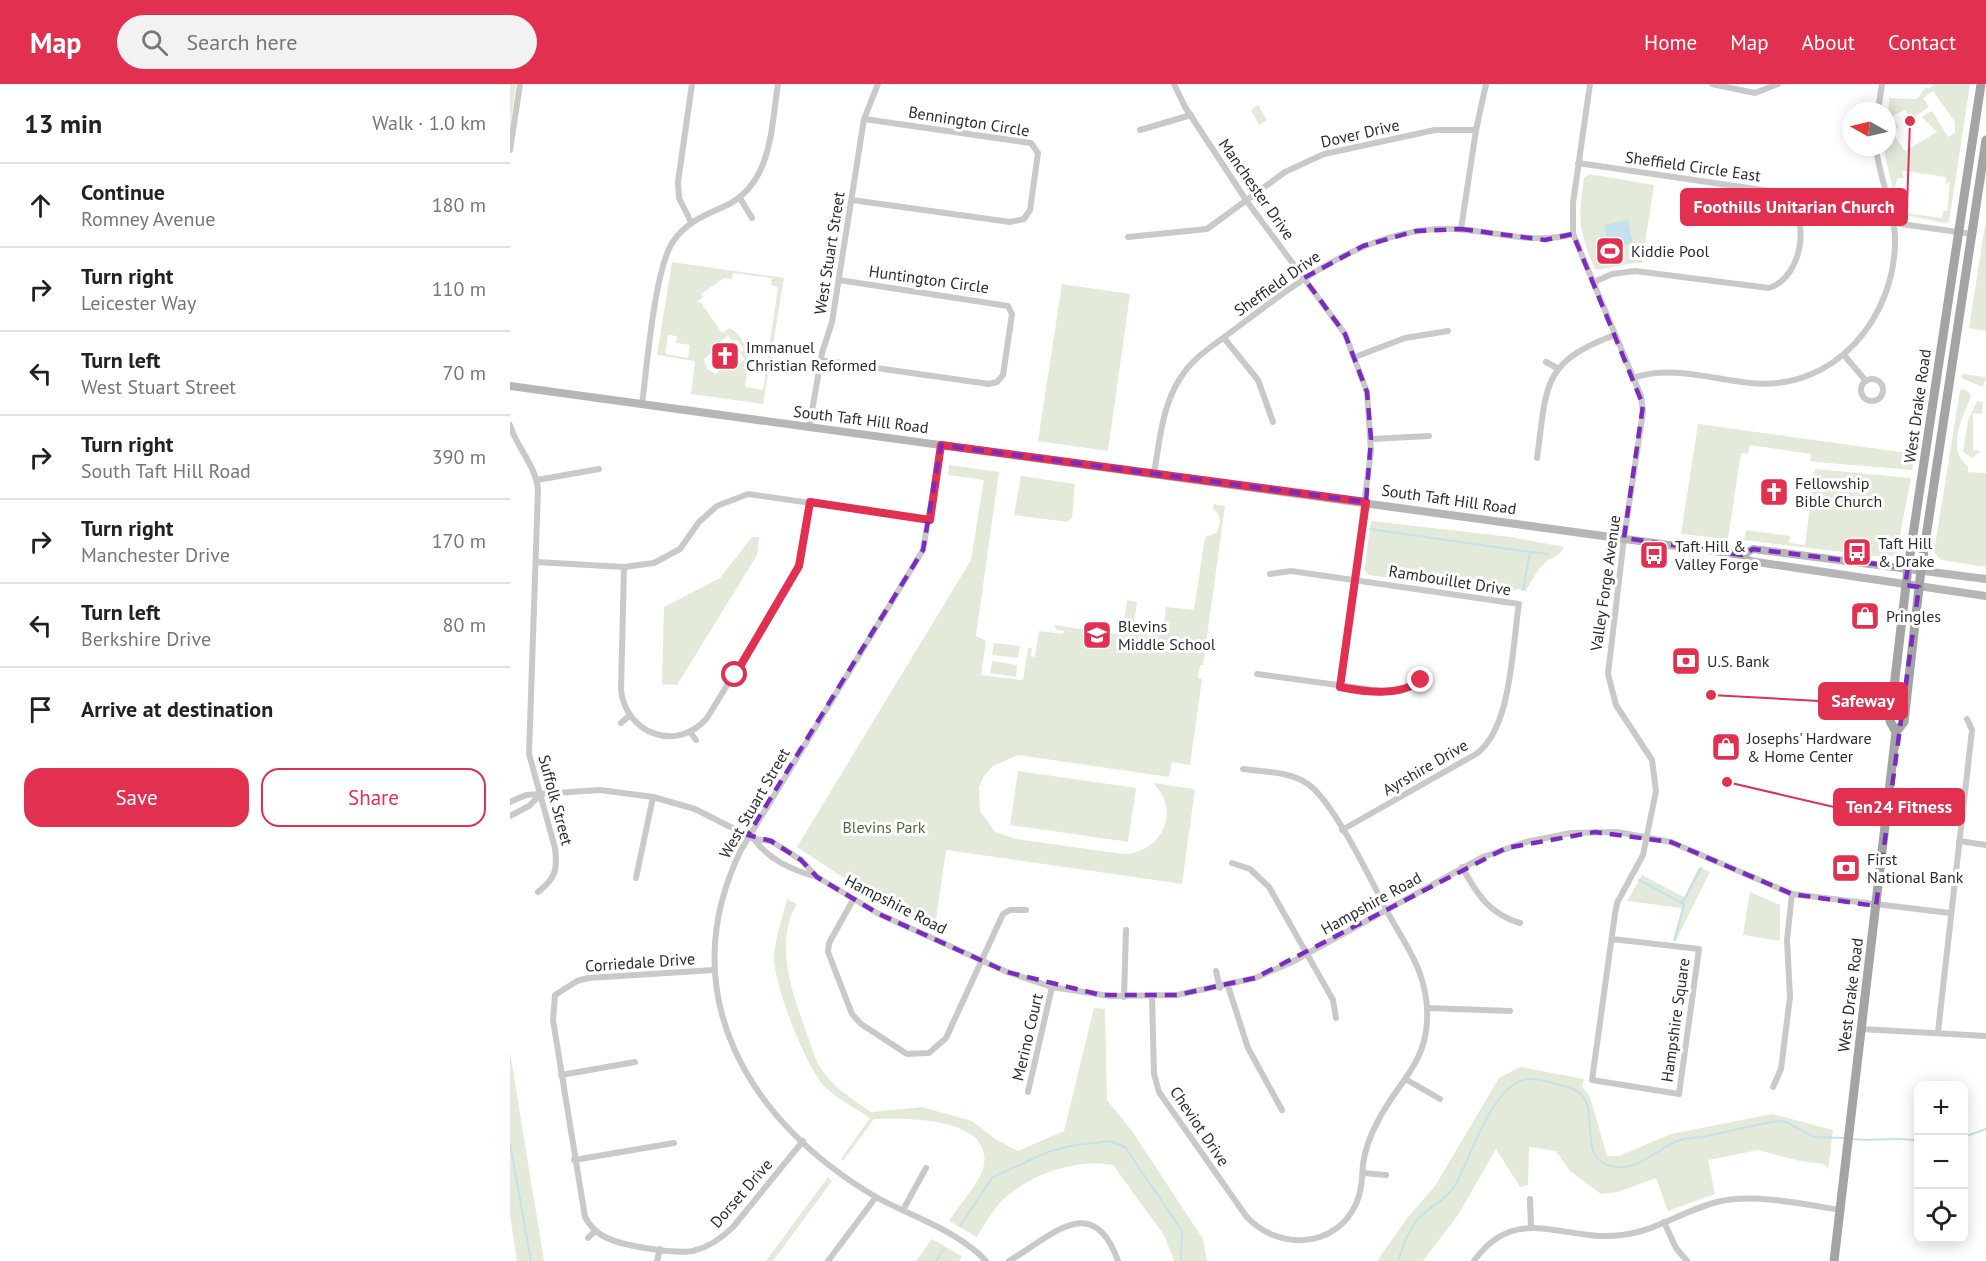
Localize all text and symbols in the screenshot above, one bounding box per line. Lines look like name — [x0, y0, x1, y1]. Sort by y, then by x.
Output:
search box — [117, 15, 537, 69]
text: Map — [30, 24, 81, 61]
icon: search — [138, 26, 171, 59]
text: Search here — [186, 28, 297, 56]
text: Home — [1644, 29, 1697, 56]
text: Map — [1730, 29, 1769, 56]
text: About — [1802, 29, 1855, 56]
text: Contact — [1888, 29, 1956, 56]
street label: Bennington Circle — [907, 102, 1031, 140]
north arrow — [1842, 102, 1896, 156]
text: 13 min — [24, 107, 102, 140]
text: Walk · 1.0 km — [372, 110, 486, 136]
street label: Dover Drive — [1319, 114, 1401, 152]
street label: Manchester Drive — [1215, 134, 1299, 244]
street label: Sheffield Circle East — [1624, 147, 1763, 185]
text: Continue — [81, 178, 165, 206]
icon: ahead — [24, 189, 57, 222]
callout: Foothills Unitarian Church — [1681, 189, 1907, 225]
street label: West Stuart Street — [809, 190, 849, 316]
text: 180 m — [432, 192, 486, 218]
text: Foothills Unitarian Church — [1694, 195, 1895, 218]
text: Romney Avenue — [81, 206, 215, 232]
sports icon: Kiddie Pool — [1594, 235, 1626, 267]
place label: Kiddie Pool — [1631, 241, 1709, 261]
street label: Sheffield Drive — [1230, 246, 1324, 320]
street label: Huntington Circle — [868, 261, 990, 297]
text: Turn right — [81, 262, 173, 290]
icon: right — [24, 273, 57, 306]
text: 110 m — [432, 276, 486, 302]
text: Leicester Way — [81, 290, 196, 316]
place label: Immanuel Christian Reformed — [746, 337, 877, 375]
church icon: Immanuel Christian Reformed — [709, 340, 741, 372]
text: Turn left — [81, 346, 161, 374]
street label: West Drake Road — [1899, 348, 1935, 464]
icon: left — [24, 357, 57, 390]
text: 70 m — [443, 360, 486, 386]
text: West Stuart Street — [81, 374, 236, 400]
street label: South Taft Hill Road — [792, 401, 930, 437]
text: Turn right — [81, 430, 173, 458]
icon: right — [24, 441, 57, 474]
text: 390 m — [432, 444, 486, 470]
text: South Taft Hill Road — [81, 458, 251, 484]
place label: Fellowship Bible Church — [1795, 473, 1882, 511]
church icon: Fellowship Bible Church — [1758, 476, 1790, 508]
street label: South Taft Hill Road — [1380, 480, 1518, 518]
text: Turn right — [81, 514, 173, 542]
street label: Valley Forge Avenue — [1585, 514, 1624, 653]
icon: right — [24, 525, 57, 558]
text: 170 m — [432, 528, 486, 554]
place label: Taft Hill & Drake — [1878, 533, 1935, 571]
place label: Taft Hill & Valley Forge — [1674, 536, 1759, 574]
bus stop icon: Taft Hill & Drake — [1841, 536, 1873, 568]
bus stop icon: Taft Hill & Valley Forge — [1638, 539, 1670, 571]
text: Manchester Drive — [81, 542, 230, 568]
street label: Rambouillet Drive — [1387, 560, 1513, 600]
text: Turn left — [81, 598, 161, 626]
shop icon: Pringles — [1849, 600, 1881, 632]
place label: Pringles — [1886, 606, 1941, 626]
icon: left — [24, 609, 57, 642]
text: 80 m — [443, 612, 486, 638]
place label: Blevins Middle School — [1118, 616, 1216, 654]
school or university icon: Blevins Middle School — [1081, 619, 1113, 651]
text: Berkshire Drive — [81, 626, 211, 652]
bank icon: U.S. Bank — [1670, 645, 1702, 677]
place label: U.S. Bank — [1707, 651, 1770, 671]
route start — [721, 661, 747, 687]
route end — [1407, 666, 1433, 692]
callout: Safeway — [1819, 683, 1907, 719]
text: Safeway — [1831, 689, 1895, 712]
icon: arrive — [24, 693, 57, 726]
text: Arrive at destination — [81, 695, 273, 723]
place label: Josephs' Hardware & Home Center — [1746, 728, 1872, 766]
shop icon: Josephs' Hardware & Home Center — [1710, 731, 1742, 763]
street label: Ayrshire Drive — [1379, 735, 1471, 799]
street label: West Stuart Street — [714, 744, 794, 862]
street label: Suffolk Street — [534, 753, 578, 848]
button: Save — [24, 768, 249, 827]
button: Share — [261, 768, 486, 827]
callout: Ten24 Fitness — [1834, 789, 1964, 825]
text: Ten24 Fitness — [1846, 795, 1953, 818]
park label: Blevins Park — [843, 817, 926, 837]
place label: First National Bank — [1867, 849, 1964, 887]
bank icon: First National Bank — [1830, 852, 1862, 884]
street label: Hampshire Road — [1317, 867, 1425, 939]
street label: Hampshire Road — [842, 870, 950, 938]
street label: West Drake Road — [1833, 937, 1867, 1053]
street label: Corriedale Drive — [584, 948, 696, 976]
street label: Hampshire Square — [1656, 957, 1694, 1083]
street label: Merino Court — [1007, 991, 1047, 1083]
map controls — [1914, 1081, 1968, 1243]
button: + — [1914, 1081, 1968, 1135]
street label: Cheviot Drive — [1166, 1082, 1234, 1170]
button: − — [1914, 1135, 1968, 1189]
street label: Dorset Drive — [706, 1154, 776, 1232]
button: locate — [1914, 1189, 1968, 1243]

